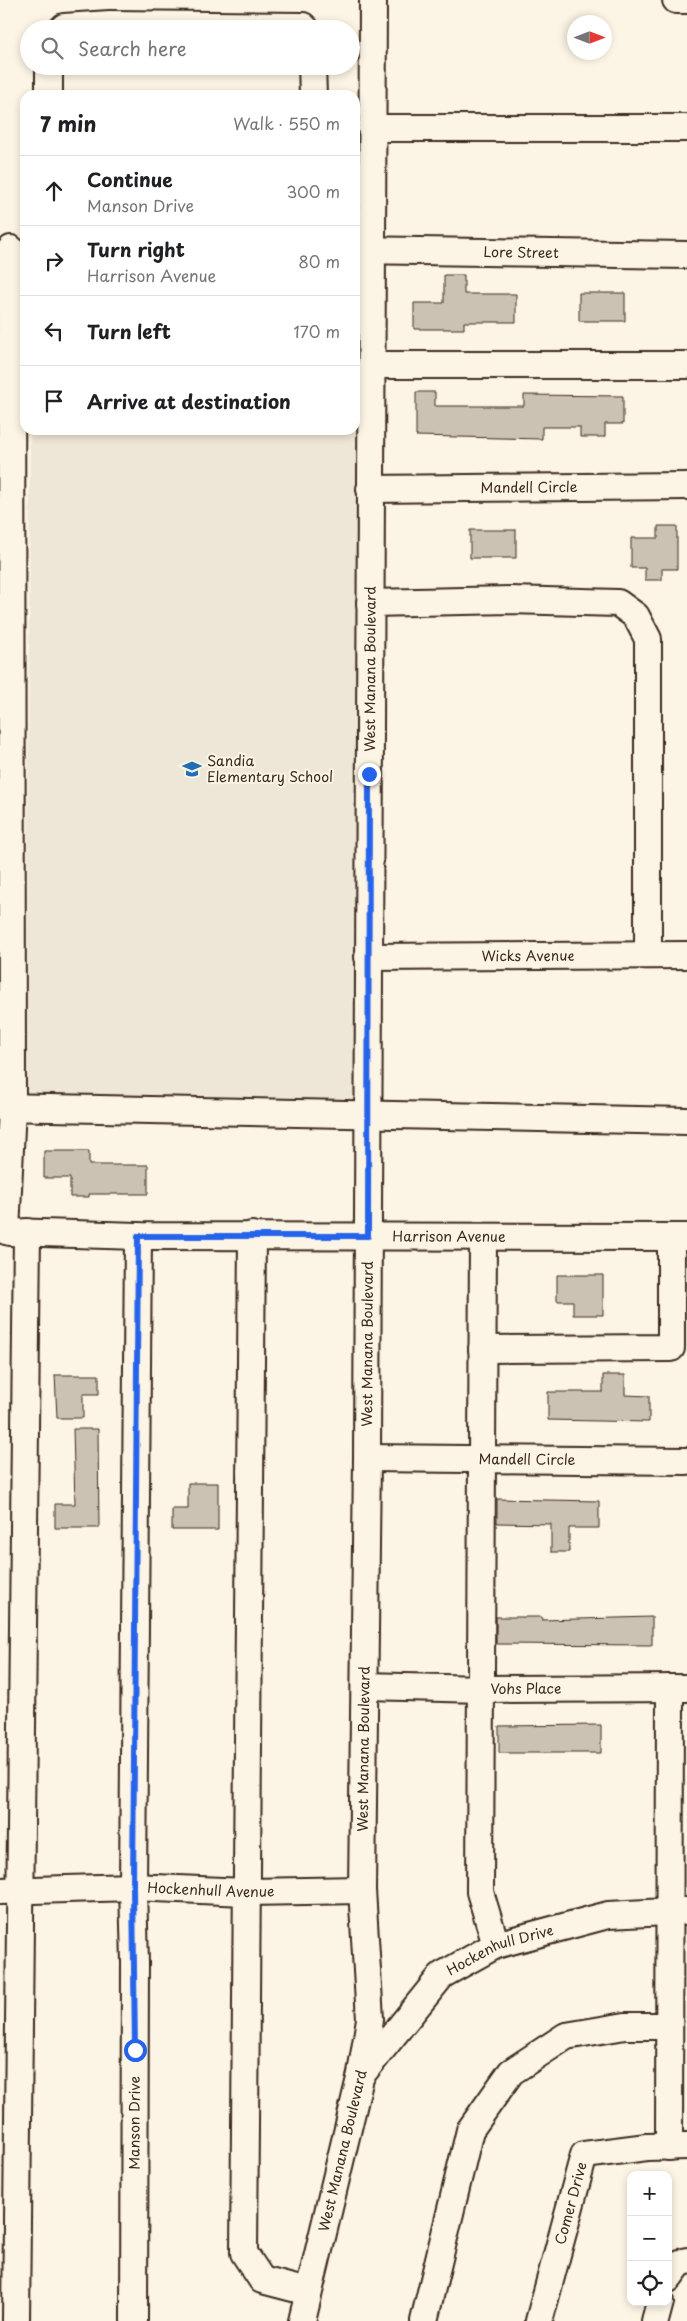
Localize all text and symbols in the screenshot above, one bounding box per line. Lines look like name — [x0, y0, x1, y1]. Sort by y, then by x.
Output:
north arrow — [567, 15, 612, 60]
search box — [20, 20, 360, 75]
icon: search — [38, 34, 66, 62]
text: Search here — [78, 34, 187, 62]
text: 7 min — [40, 107, 96, 139]
text: Walk · 550 m — [233, 111, 340, 135]
text: Continue — [87, 165, 173, 193]
icon: ahead — [40, 177, 68, 205]
text: 300 m — [286, 179, 340, 203]
text: Manson Drive — [87, 193, 194, 217]
text: Turn right — [87, 235, 185, 263]
street label: Lore Street — [483, 241, 559, 263]
icon: right — [40, 247, 68, 275]
text: 80 m — [298, 249, 340, 273]
text: Harrison Avenue — [87, 263, 216, 287]
icon: left — [40, 317, 68, 345]
text: Turn left — [87, 317, 171, 345]
text: 170 m — [294, 319, 340, 343]
icon: arrive — [40, 387, 68, 415]
text: Arrive at destination — [87, 387, 291, 415]
street label: Mandell Circle — [480, 476, 578, 498]
street label: West Manana Boulevard — [359, 586, 381, 752]
place label: Sandia Elementary School — [207, 750, 333, 787]
school or university icon: Sandia Elementary School — [181, 758, 203, 780]
route end — [358, 763, 381, 786]
street label: Wicks Avenue — [481, 945, 575, 966]
street label: Harrison Avenue — [392, 1225, 506, 1247]
street label: West Manana Boulevard — [356, 1261, 378, 1427]
street label: Mandell Circle — [478, 1448, 576, 1470]
street label: West Manana Boulevard — [352, 1666, 375, 1832]
street label: Vohs Place — [491, 1678, 561, 1699]
street label: Hockenhull Avenue — [147, 1877, 275, 1902]
street label: Hockenhull Drive — [443, 1919, 556, 1980]
route start — [124, 2039, 147, 2062]
street label: West Manana Boulevard — [313, 2067, 372, 2234]
street label: Manson Drive — [123, 2076, 145, 2170]
street label: Comer Drive — [549, 2159, 592, 2247]
map controls — [627, 2171, 672, 2306]
button: + — [627, 2171, 672, 2216]
button: − — [627, 2216, 672, 2261]
button: locate — [627, 2261, 672, 2306]

